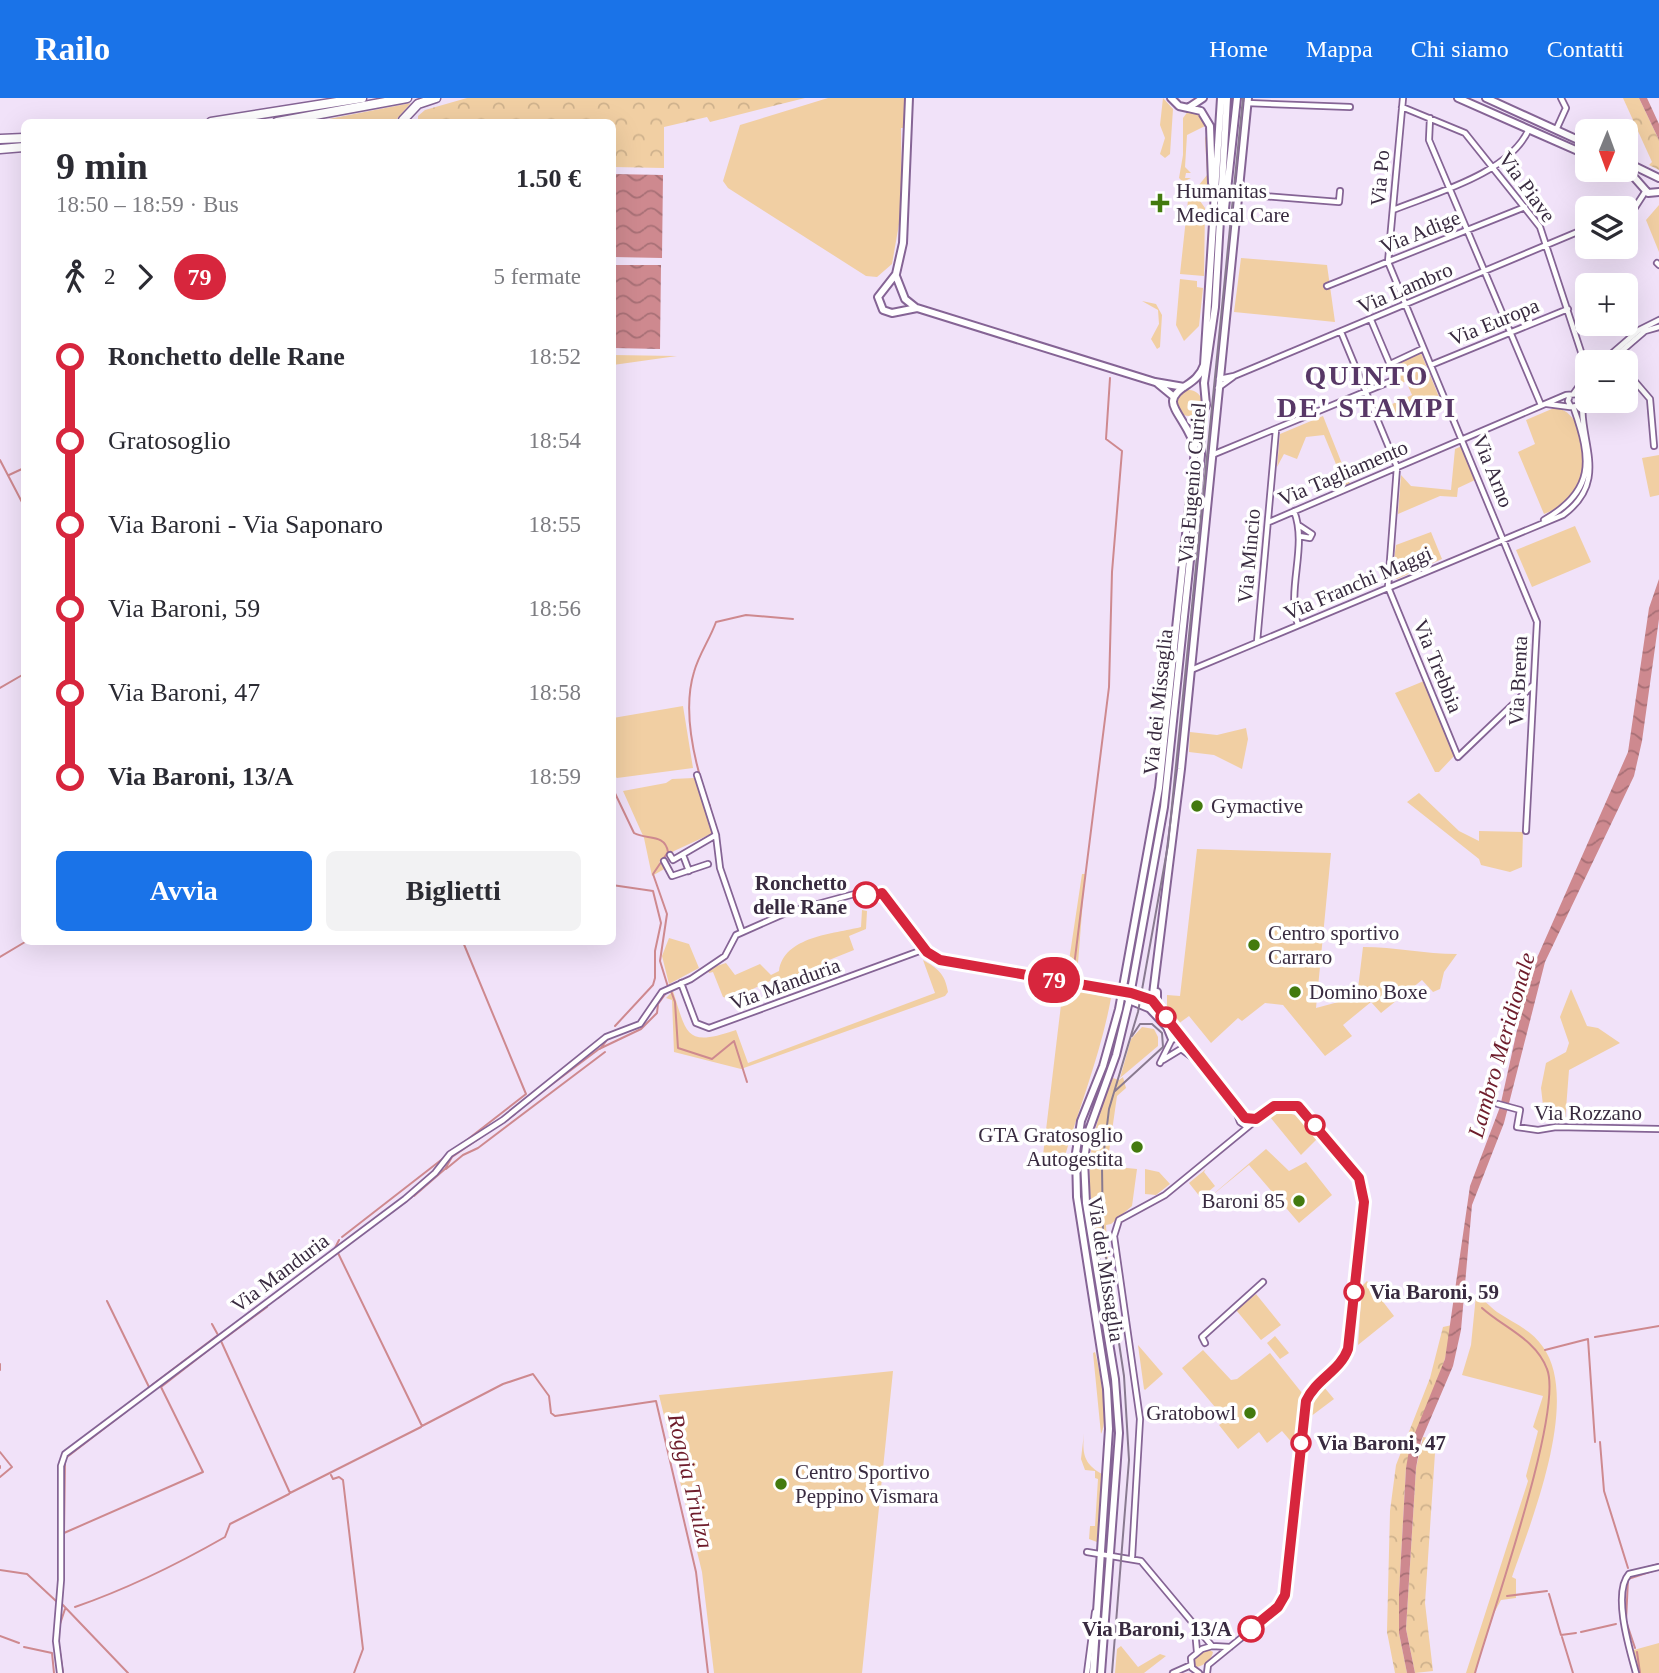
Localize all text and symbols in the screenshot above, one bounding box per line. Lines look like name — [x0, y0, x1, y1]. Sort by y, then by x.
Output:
text: Railo — [35, 31, 110, 67]
text: Home — [1209, 36, 1268, 62]
text: Mappa — [1306, 36, 1373, 62]
text: Chi siamo — [1411, 36, 1509, 62]
text: Contatti — [1547, 36, 1624, 62]
north arrow — [1575, 119, 1638, 182]
map controls — [1575, 119, 1638, 413]
text: 9 min — [56, 145, 148, 187]
street label: Via Piave — [1493, 147, 1561, 227]
street label: Via Po — [1366, 149, 1394, 207]
text: 1.50 € — [516, 164, 581, 193]
place label: Humanitas Medical Care — [1176, 179, 1290, 227]
text: 18:50 – 18:59 · Bus — [56, 192, 239, 217]
marker: Humanitas Medical Care — [1150, 193, 1170, 213]
button: layers — [1575, 196, 1638, 259]
street label: Via Adige — [1376, 205, 1464, 259]
street label: Via Lambro — [1354, 257, 1456, 319]
icon: walk — [56, 258, 94, 296]
icon: forward — [126, 258, 164, 296]
text: 2 — [104, 264, 116, 289]
text: 79 — [188, 264, 212, 290]
text: 5 fermate — [494, 264, 581, 289]
button: + — [1575, 273, 1638, 336]
street label: Via Europa — [1445, 293, 1543, 351]
text: Ronchetto delle Rane — [108, 342, 345, 371]
text: 18:52 — [529, 344, 581, 369]
button: − — [1575, 350, 1638, 413]
district label: QUINTO DE' STAMPI — [1277, 360, 1457, 423]
street label: Via Eugenio Curiel — [1173, 401, 1211, 565]
text: Gratosoglio — [108, 426, 231, 455]
text: 18:54 — [529, 428, 581, 453]
street label: Via Arno — [1468, 431, 1518, 511]
street label: Via Tagliamento — [1275, 435, 1411, 511]
street label: Via Mincio — [1233, 508, 1265, 604]
text: Via Baroni - Via Saponaro — [108, 510, 383, 539]
text: 18:55 — [529, 512, 581, 537]
street label: Via Franchi Maggi — [1280, 541, 1436, 625]
text: Via Baroni, 59 — [108, 594, 260, 623]
text: 18:56 — [529, 596, 581, 621]
street label: Via Trebbia — [1408, 616, 1468, 717]
street label: Via dei Missaglia — [1138, 627, 1178, 776]
street label: Via Brenta — [1504, 635, 1532, 727]
text: Via Baroni, 47 — [108, 678, 260, 707]
text: 18:58 — [529, 680, 581, 705]
text: Via Baroni, 13/A — [108, 762, 294, 791]
text: 18:59 — [529, 764, 581, 789]
place label: Gymactive — [1211, 794, 1303, 818]
marker: Gymactive — [1189, 798, 1205, 814]
button: Avvia — [56, 851, 312, 931]
button: Biglietti — [326, 851, 581, 931]
place label: Ronchetto delle Rane — [753, 871, 847, 919]
marker: Ronchetto delle Rane — [853, 882, 879, 908]
place label: Centro sportivo Carraro — [1268, 921, 1399, 969]
marker: Centro sportivo Carraro — [1246, 937, 1262, 953]
water label: Lambro Meridionale — [1463, 950, 1540, 1142]
street label: Via Manduria — [726, 953, 844, 1015]
line badge: 79 — [1023, 957, 1086, 1003]
text: 79 — [1042, 967, 1066, 993]
place label: Domino Boxe — [1309, 980, 1427, 1004]
marker: Domino Boxe — [1287, 984, 1303, 1000]
unlabelled marker — [1156, 1007, 1176, 1027]
street label: Via Rozzano — [1534, 1101, 1642, 1125]
unlabelled marker — [1305, 1115, 1325, 1135]
place label: GTA Gratosoglio Autogestita — [978, 1123, 1124, 1171]
marker: GTA Gratosoglio Autogestita — [1129, 1139, 1145, 1155]
place label: Baroni 85 — [1202, 1189, 1285, 1213]
marker: Baroni 85 — [1291, 1193, 1307, 1209]
street label: Via dei Missaglia — [1083, 1195, 1129, 1344]
street label: Via Manduria — [226, 1228, 334, 1317]
place label: Via Baroni, 59 — [1370, 1280, 1499, 1304]
marker: Via Baroni, 59 — [1344, 1282, 1364, 1302]
place label: Gratobowl — [1146, 1401, 1236, 1425]
marker: Gratobowl — [1242, 1405, 1258, 1421]
water label: Roggia Triulza — [663, 1410, 718, 1551]
place label: Via Baroni, 47 — [1317, 1431, 1446, 1455]
marker: Via Baroni, 47 — [1291, 1433, 1311, 1453]
place label: Centro Sportivo Peppino Vismara — [795, 1460, 939, 1508]
marker: Centro Sportivo Peppino Vismara — [773, 1476, 789, 1492]
marker: Via Baroni, 13/A — [1238, 1616, 1264, 1642]
place label: Via Baroni, 13/A — [1082, 1617, 1233, 1641]

